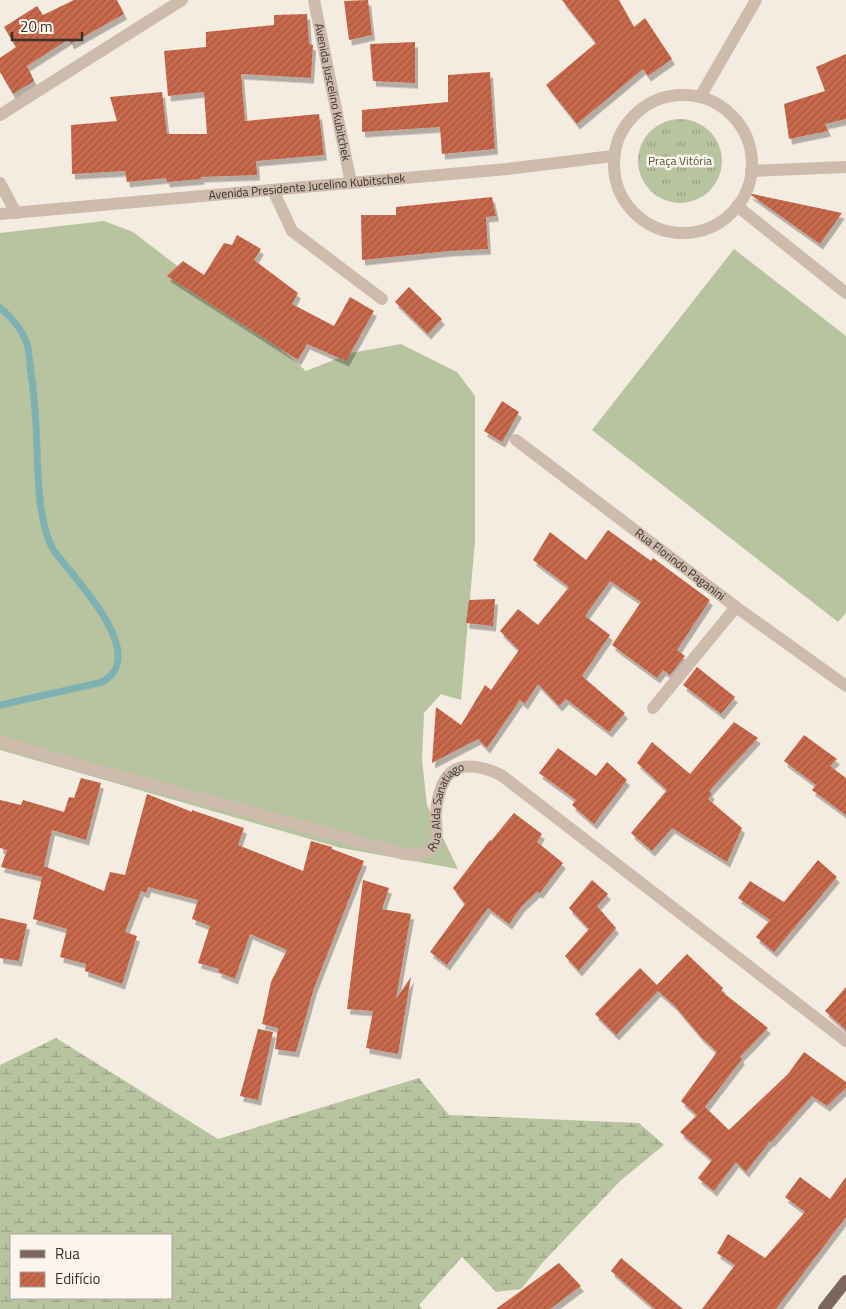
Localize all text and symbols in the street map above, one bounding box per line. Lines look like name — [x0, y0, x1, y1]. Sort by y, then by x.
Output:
scale bar — [12, 10, 82, 42]
text: 20 m — [20, 15, 53, 38]
street label: Avenida Juscelino Kubitchek — [310, 22, 356, 163]
park label: Praça Vitória — [648, 151, 712, 170]
street label: Avenida Presidente Jucelino Kubitschek — [208, 168, 406, 204]
street label: Rua Florindo Paganini — [631, 523, 730, 605]
street label: Rua Alda Sanatiago — [422, 757, 466, 856]
legend — [10, 1234, 172, 1299]
text: Rua — [55, 1242, 80, 1265]
text: Edifício — [55, 1267, 100, 1290]

